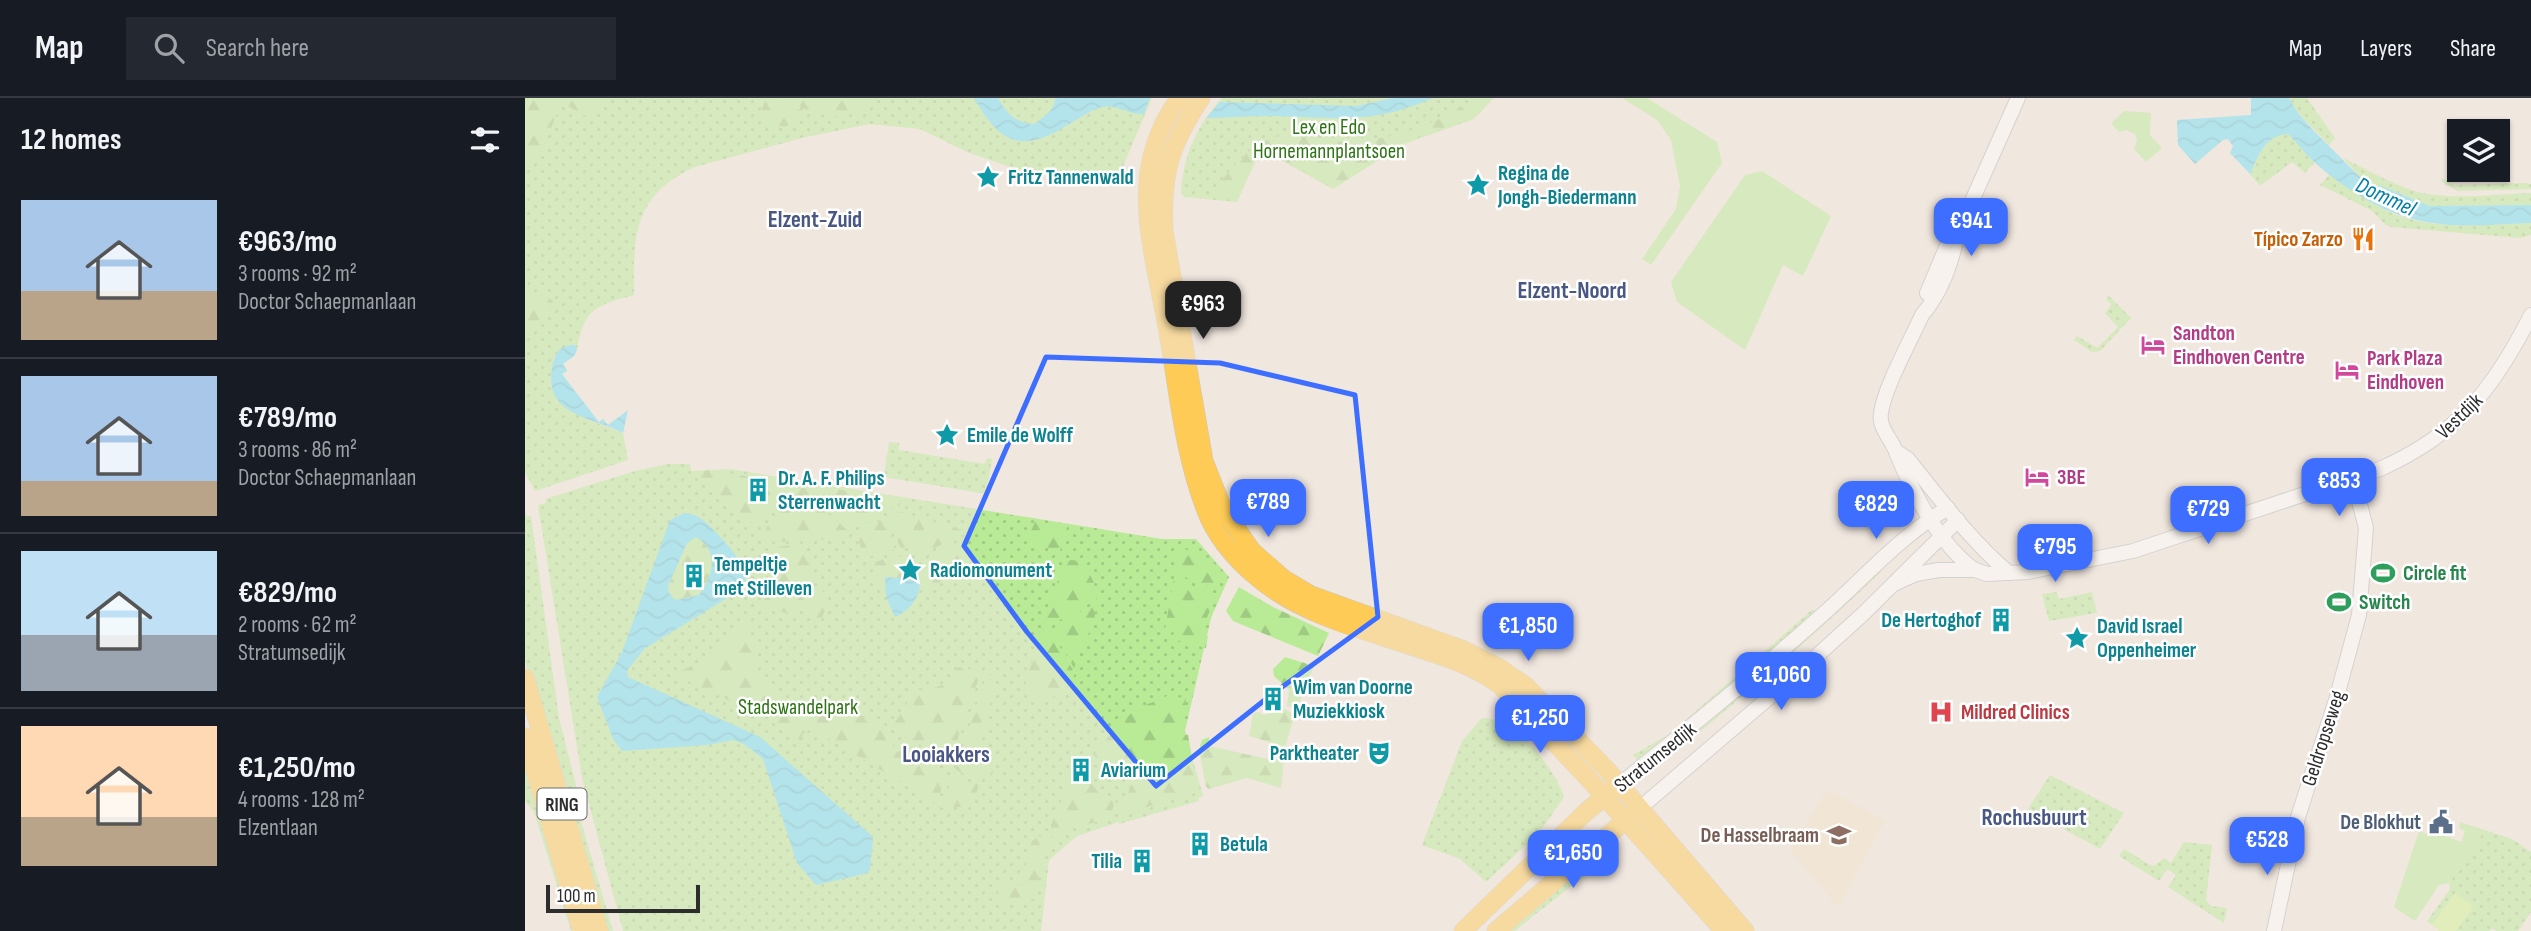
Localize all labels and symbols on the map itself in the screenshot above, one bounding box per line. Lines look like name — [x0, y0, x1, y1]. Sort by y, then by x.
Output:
park label: Lex en Edo Hornemannplantsoen — [1253, 115, 1405, 164]
place label: Regina de Jongh-Biedermann — [1497, 161, 1636, 210]
place icon: Fritz Tannenwald — [974, 163, 1002, 191]
place label: Fritz Tannenwald — [1008, 165, 1134, 190]
place icon: Regina de Jongh-Biedermann — [1464, 171, 1492, 199]
water label: Dommel — [2351, 171, 2421, 223]
pin: €941 — [1930, 198, 2012, 258]
district label: Elzent-Zuid — [768, 206, 862, 234]
restaurant icon: Típico Zarzo — [2349, 225, 2377, 253]
place label: Típico Zarzo — [2254, 227, 2343, 252]
district label: Elzent-Noord — [1518, 277, 1626, 305]
pin: €963 — [1162, 282, 1244, 341]
place label: Sandton Eindhoven Centre — [2173, 321, 2305, 370]
hotel icon: Sandton Eindhoven Centre — [2139, 331, 2167, 359]
place label: Park Plaza Eindhoven — [2367, 346, 2444, 395]
hotel icon: Park Plaza Eindhoven — [2333, 356, 2361, 384]
street label: Vestdijk — [2431, 388, 2488, 445]
place icon: Emile de Wolff — [933, 421, 961, 449]
place label: Emile de Wolff — [967, 423, 1074, 448]
pin: €853 — [2298, 458, 2380, 518]
hotel icon: 3BE — [2023, 463, 2051, 491]
place label: 3BE — [2057, 465, 2086, 490]
place label: Dr. A. F. Philips Sterrenwacht — [778, 466, 885, 515]
building icon: Dr. A. F. Philips Sterrenwacht — [744, 476, 772, 504]
pin: €789 — [1227, 480, 1309, 539]
pin: €829 — [1835, 482, 1917, 541]
pin: €729 — [2167, 486, 2249, 546]
pin: €795 — [2014, 524, 2096, 584]
place label: Tempeltje met Stilleven — [714, 552, 812, 601]
place icon: Radiomonument — [896, 556, 924, 584]
place label: Radiomonument — [930, 558, 1052, 583]
sports icon: Circle fit — [2369, 559, 2397, 587]
place label: Circle fit — [2403, 561, 2466, 586]
building icon: Tempeltje met Stilleven — [680, 562, 708, 590]
sports icon: Switch — [2325, 588, 2353, 616]
place label: Switch — [2359, 590, 2410, 615]
pin: €1,850 — [1471, 603, 1585, 663]
building icon: De Hertoghof — [1987, 606, 2015, 634]
place label: De Hertoghof — [1881, 608, 1981, 633]
place label: David Israel Oppenheimer — [2097, 614, 2197, 663]
place icon: David Israel Oppenheimer — [2063, 624, 2091, 652]
pin: €1,060 — [1724, 652, 1838, 712]
place label: Wim van Doorne Muziekkiosk — [1293, 675, 1413, 724]
building icon: Wim van Doorne Muziekkiosk — [1259, 685, 1287, 713]
street label: Geldropseweg — [2296, 687, 2351, 789]
park label: Stadswandelpark — [738, 695, 858, 720]
pin: €1,250 — [1483, 696, 1597, 755]
hospital icon: Mildred Clinics — [1927, 698, 1955, 726]
place label: Mildred Clinics — [1961, 700, 2070, 725]
street label: Stratumsedijk — [1609, 717, 1701, 798]
theatre icon: Parktheater — [1365, 739, 1393, 767]
district label: Looiakkers — [902, 741, 990, 769]
place label: Parktheater — [1270, 741, 1359, 766]
building icon: Aviarium — [1067, 756, 1095, 784]
place label: Aviarium — [1100, 758, 1166, 783]
road number: RING — [537, 789, 586, 820]
district label: Rochusbuurt — [1981, 804, 2087, 832]
public building icon: De Blokhut — [2427, 808, 2455, 836]
place label: De Blokhut — [2340, 810, 2421, 835]
pin: €528 — [2226, 818, 2308, 877]
school or university icon: De Hasselbraam — [1825, 821, 1853, 849]
place label: De Hasselbraam — [1701, 823, 1819, 848]
building icon: Betula — [1186, 830, 1214, 858]
pin: €1,650 — [1516, 830, 1630, 890]
place label: Betula — [1220, 832, 1268, 857]
building icon: Tilia — [1128, 847, 1156, 875]
place label: Tilia — [1091, 849, 1122, 874]
scale bar — [546, 882, 700, 914]

